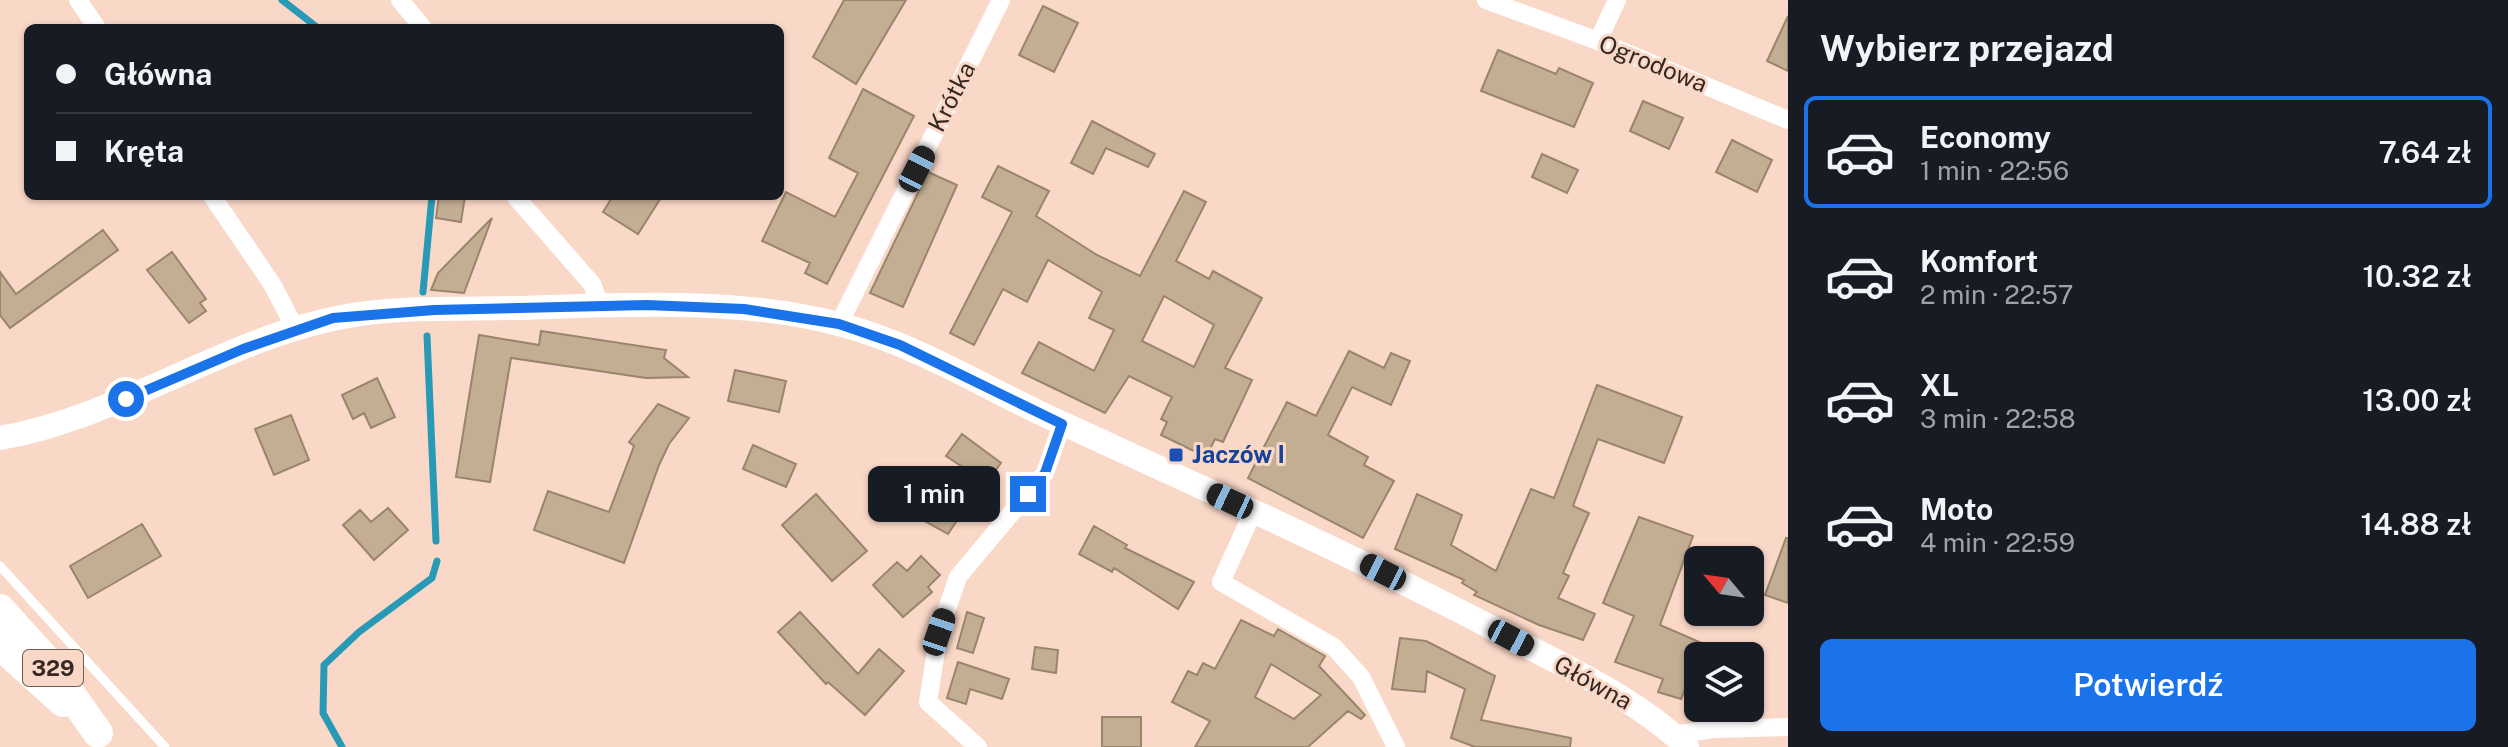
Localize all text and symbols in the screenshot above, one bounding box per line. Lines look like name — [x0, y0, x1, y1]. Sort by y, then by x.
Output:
text: Wybierz przejazd — [1820, 27, 2114, 69]
street label: Ogrodowa — [1595, 29, 1712, 98]
text: Główna — [104, 56, 212, 92]
street label: Krótka — [922, 57, 980, 136]
icon: car — [1824, 116, 1896, 188]
text: Economy — [1920, 119, 2051, 155]
text: Kręta — [104, 133, 184, 169]
text: 7.64 zł — [2379, 134, 2472, 170]
car — [895, 142, 939, 196]
text: 1 min · 22:56 — [1920, 155, 2069, 186]
icon: car — [1824, 240, 1896, 312]
text: Komfort — [1920, 243, 2038, 279]
text: 10.32 zł — [2363, 258, 2472, 294]
text: 2 min · 22:57 — [1920, 279, 2073, 310]
icon: car — [1824, 364, 1896, 436]
text: XL — [1920, 367, 1959, 403]
route start — [108, 381, 144, 417]
text: 13.00 zł — [2362, 382, 2472, 418]
text: 3 min · 22:58 — [1920, 403, 2076, 434]
place label: Jaczów I — [1192, 440, 1285, 468]
marker: Jaczów I — [1167, 446, 1185, 464]
callout: 1 min — [868, 466, 1000, 522]
route end — [1010, 476, 1046, 512]
text: 1 min — [903, 478, 965, 509]
car — [1203, 480, 1257, 522]
icon: car — [1824, 488, 1896, 560]
text: Moto — [1920, 491, 1993, 527]
text: 14.88 zł — [2361, 506, 2472, 542]
text: 4 min · 22:59 — [1920, 527, 2075, 558]
north arrow — [1684, 546, 1764, 626]
map controls — [1684, 546, 1764, 722]
car — [1356, 550, 1410, 594]
car — [920, 605, 958, 659]
car — [1484, 616, 1538, 660]
button: Potwierdź — [1820, 639, 2476, 731]
button: layers — [1684, 642, 1764, 722]
street label: Główna — [1550, 649, 1637, 715]
road number: 329 — [23, 650, 83, 686]

